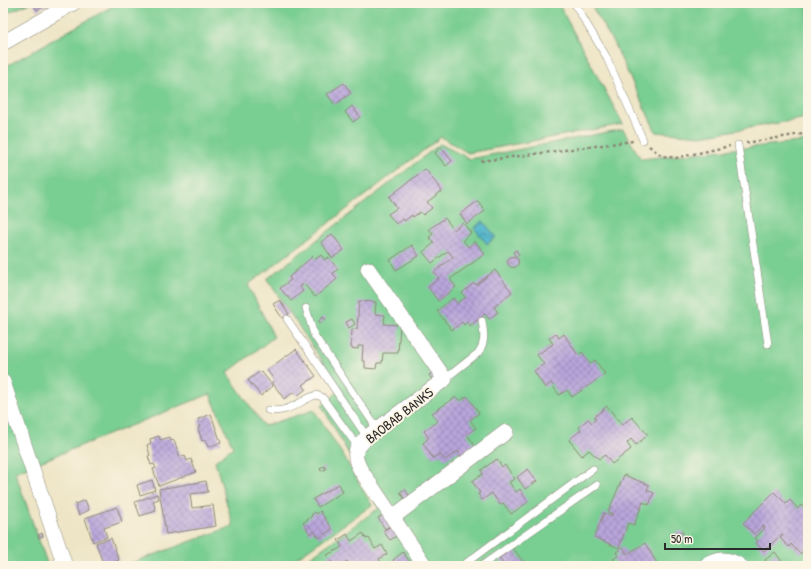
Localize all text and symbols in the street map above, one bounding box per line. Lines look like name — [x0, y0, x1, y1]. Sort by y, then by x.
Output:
street label: BAOBAB BANKS — [361, 382, 437, 447]
scale bar — [665, 525, 770, 551]
text: 50 m — [671, 530, 692, 547]

